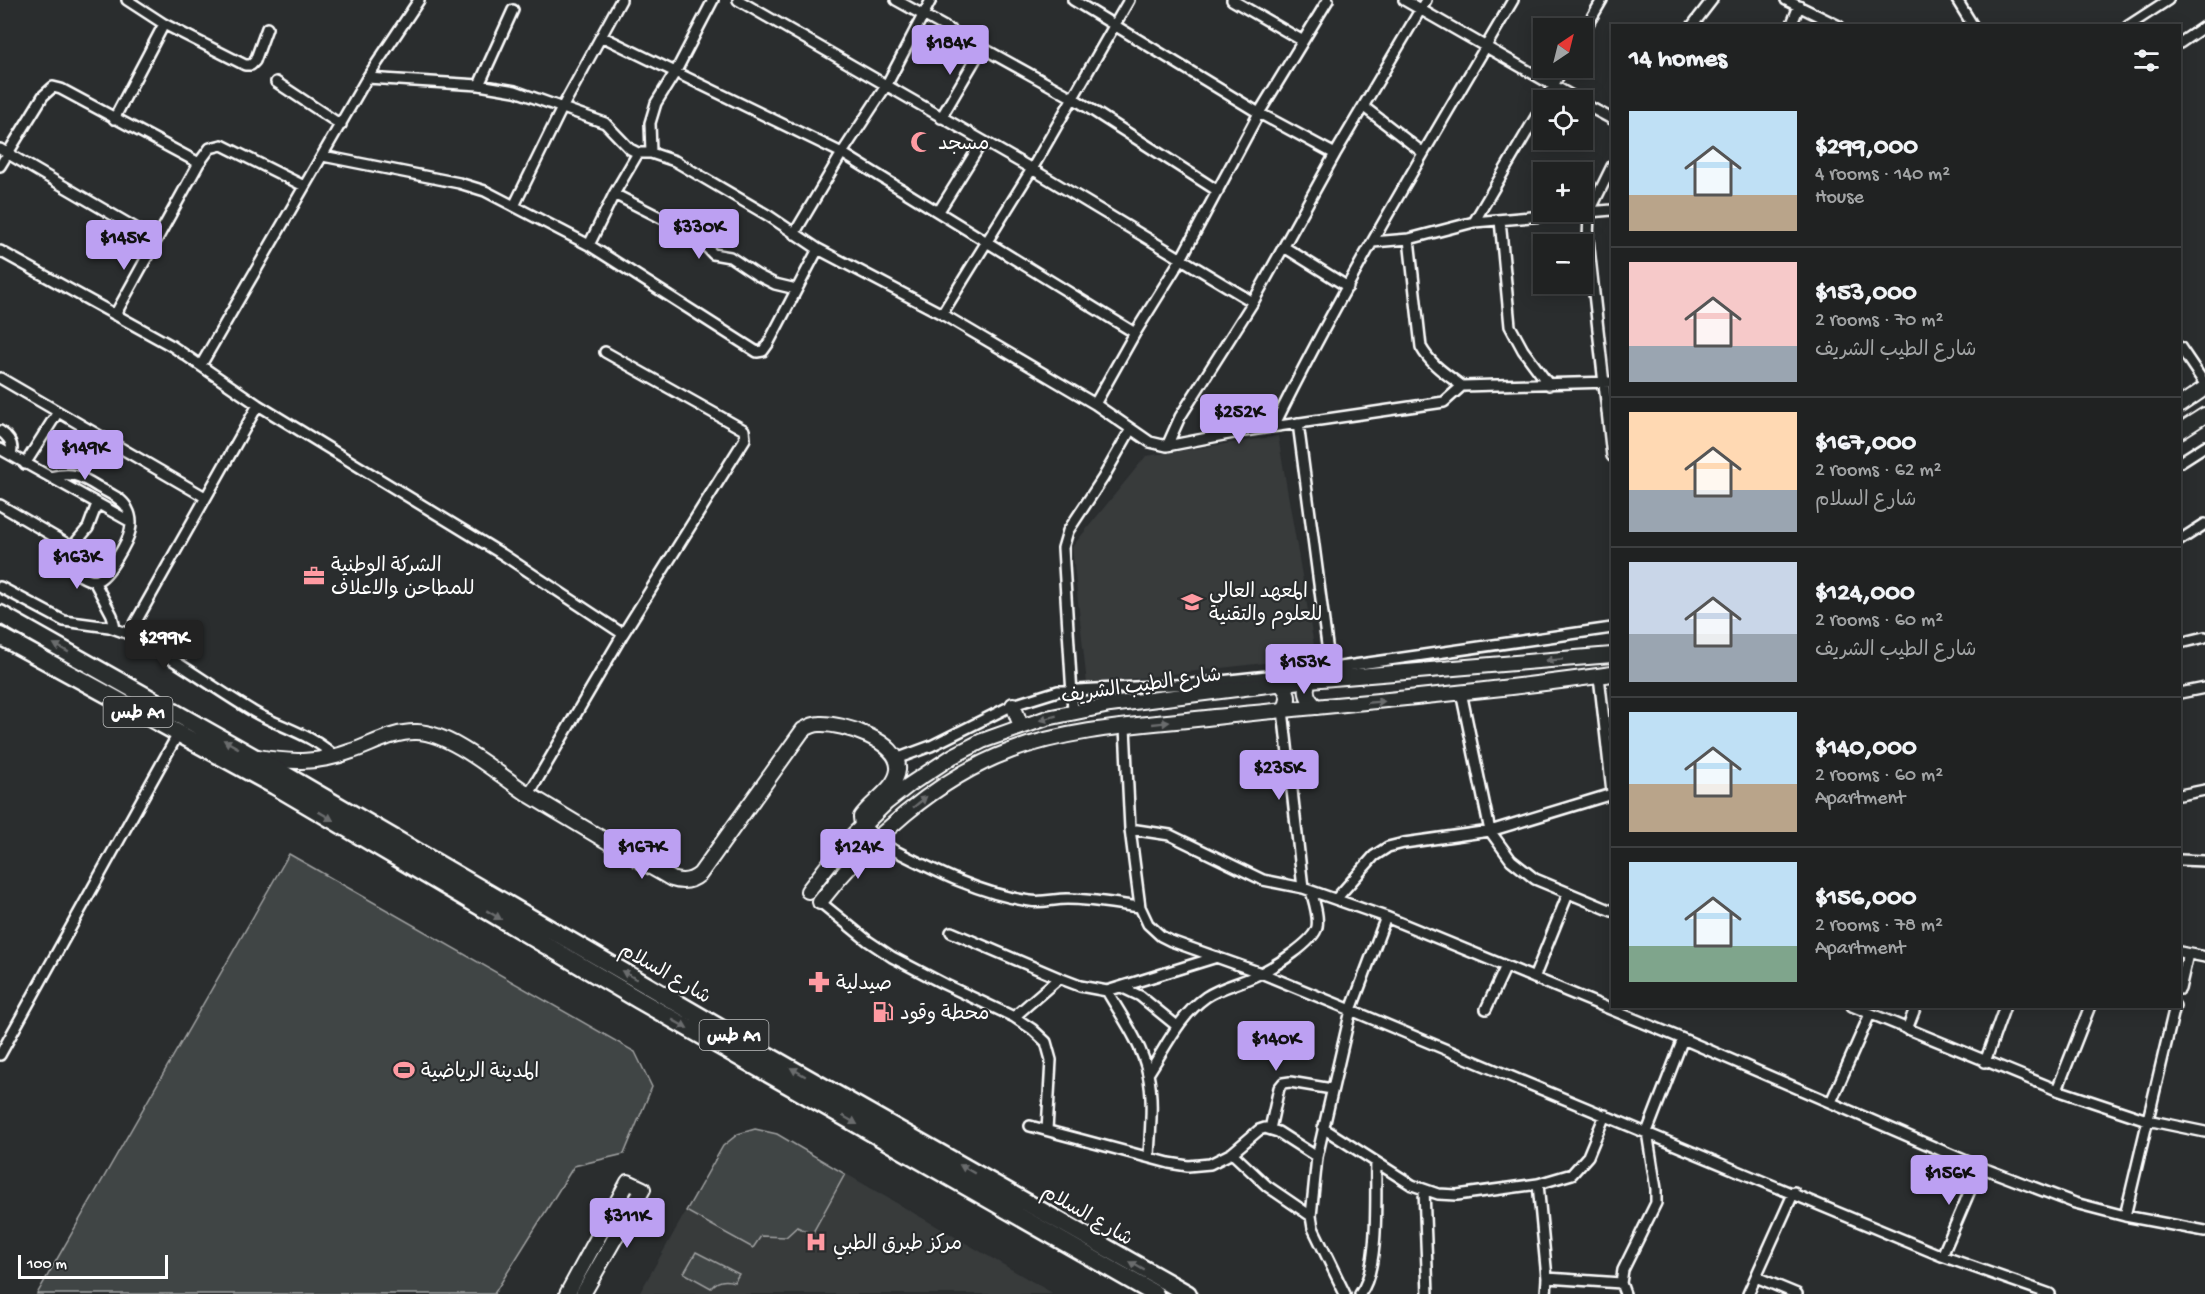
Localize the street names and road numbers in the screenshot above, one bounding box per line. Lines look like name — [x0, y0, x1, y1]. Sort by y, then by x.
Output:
street label: شارع الطيب الشريف — [1060, 664, 1223, 710]
road number: طس A1 — [104, 697, 172, 727]
street label: شارع السلام — [615, 939, 714, 1010]
road number: طس A1 — [700, 1020, 768, 1050]
street label: شارع السلام — [1037, 1181, 1136, 1252]

